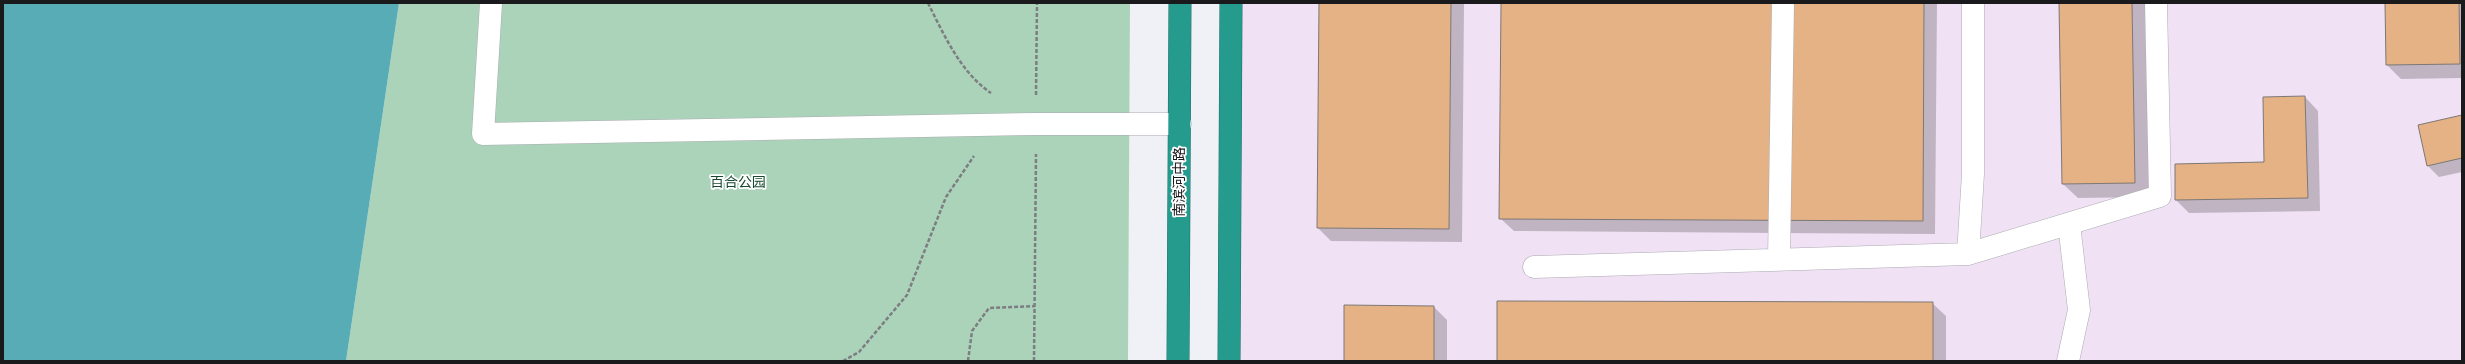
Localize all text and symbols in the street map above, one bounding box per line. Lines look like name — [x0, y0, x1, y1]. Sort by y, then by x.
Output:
street label: 南滨河中路 — [1171, 147, 1187, 217]
park label: 百合公园 — [710, 174, 766, 190]

